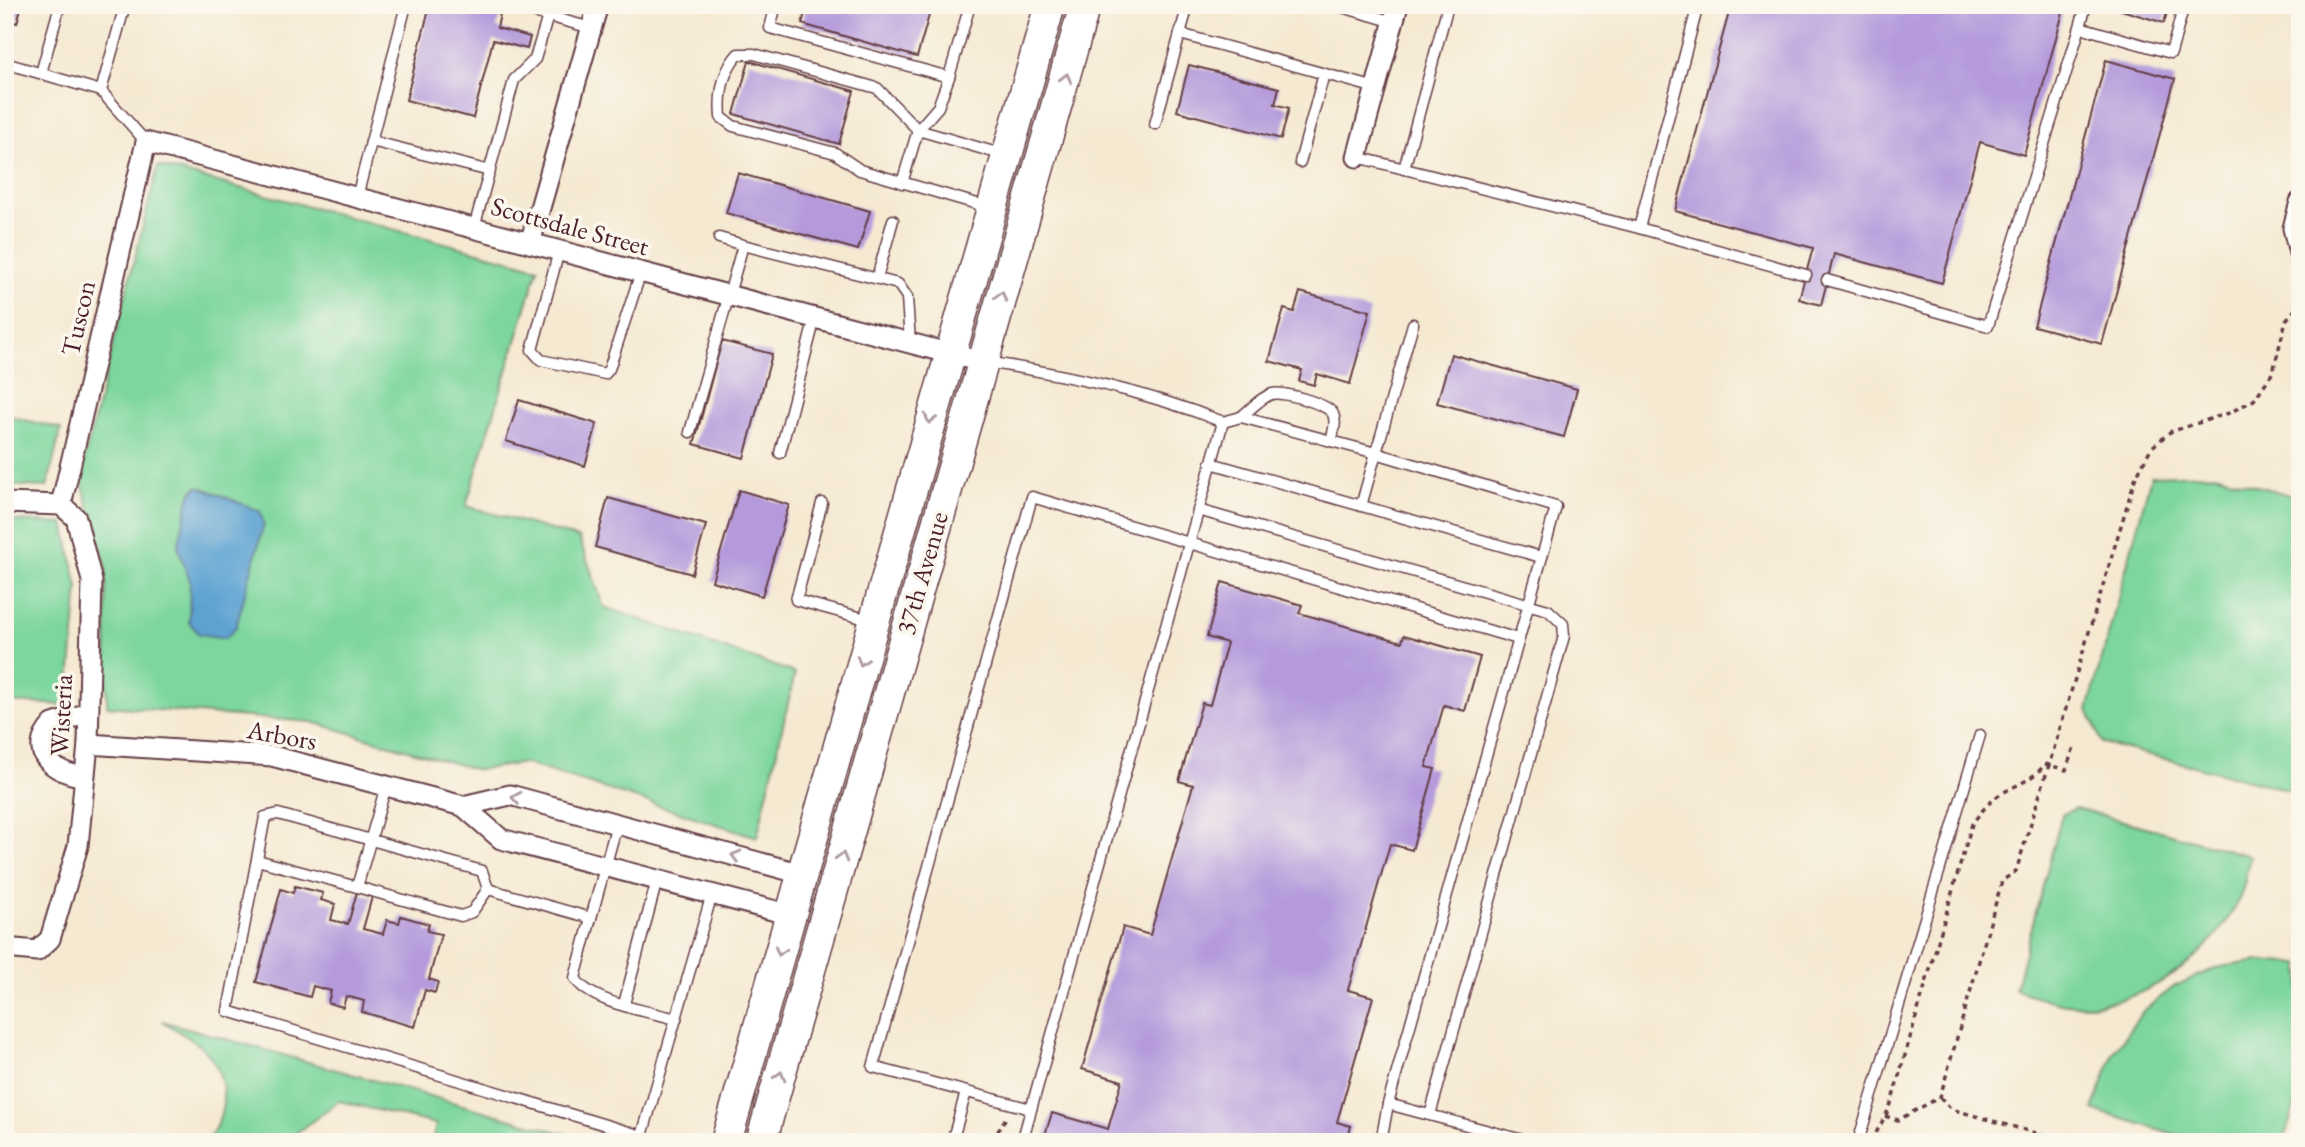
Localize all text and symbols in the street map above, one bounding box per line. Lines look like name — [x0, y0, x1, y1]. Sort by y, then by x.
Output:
one-way arrow — [1057, 72, 1072, 84]
street label: Scottsdale Street — [487, 189, 653, 263]
street label: Tuscon — [53, 277, 103, 359]
one-way arrow — [993, 291, 1008, 303]
one-way arrow — [924, 413, 938, 425]
street label: 37th Avenue — [888, 508, 956, 638]
one-way arrow — [856, 655, 870, 667]
street label: Wisteria — [42, 673, 80, 757]
street label: Arbors — [244, 712, 319, 758]
one-way arrow — [510, 791, 522, 806]
one-way arrow — [730, 850, 742, 865]
one-way arrow — [834, 852, 848, 864]
one-way arrow — [774, 945, 789, 957]
one-way arrow — [772, 1070, 786, 1082]

